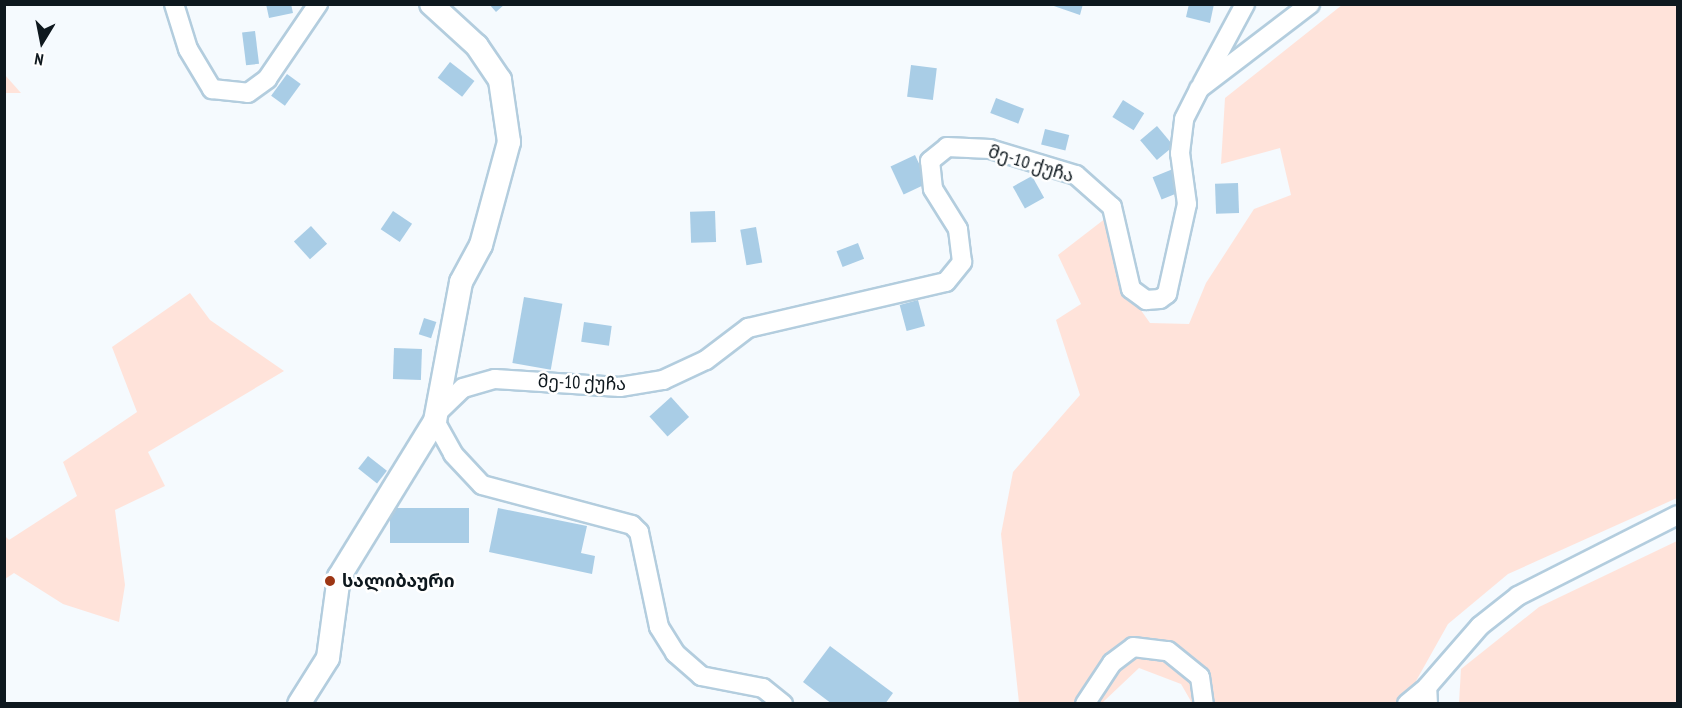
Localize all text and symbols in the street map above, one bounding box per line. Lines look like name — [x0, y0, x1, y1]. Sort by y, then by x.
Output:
north arrow — [12, 12, 72, 72]
text: N — [33, 49, 45, 70]
street label: მე-10 ქუჩა — [986, 141, 1076, 187]
street label: მე-10 ქუჩა — [537, 371, 627, 395]
place label: სალიბაური — [342, 570, 455, 592]
marker: სალიბაური — [323, 574, 337, 588]

